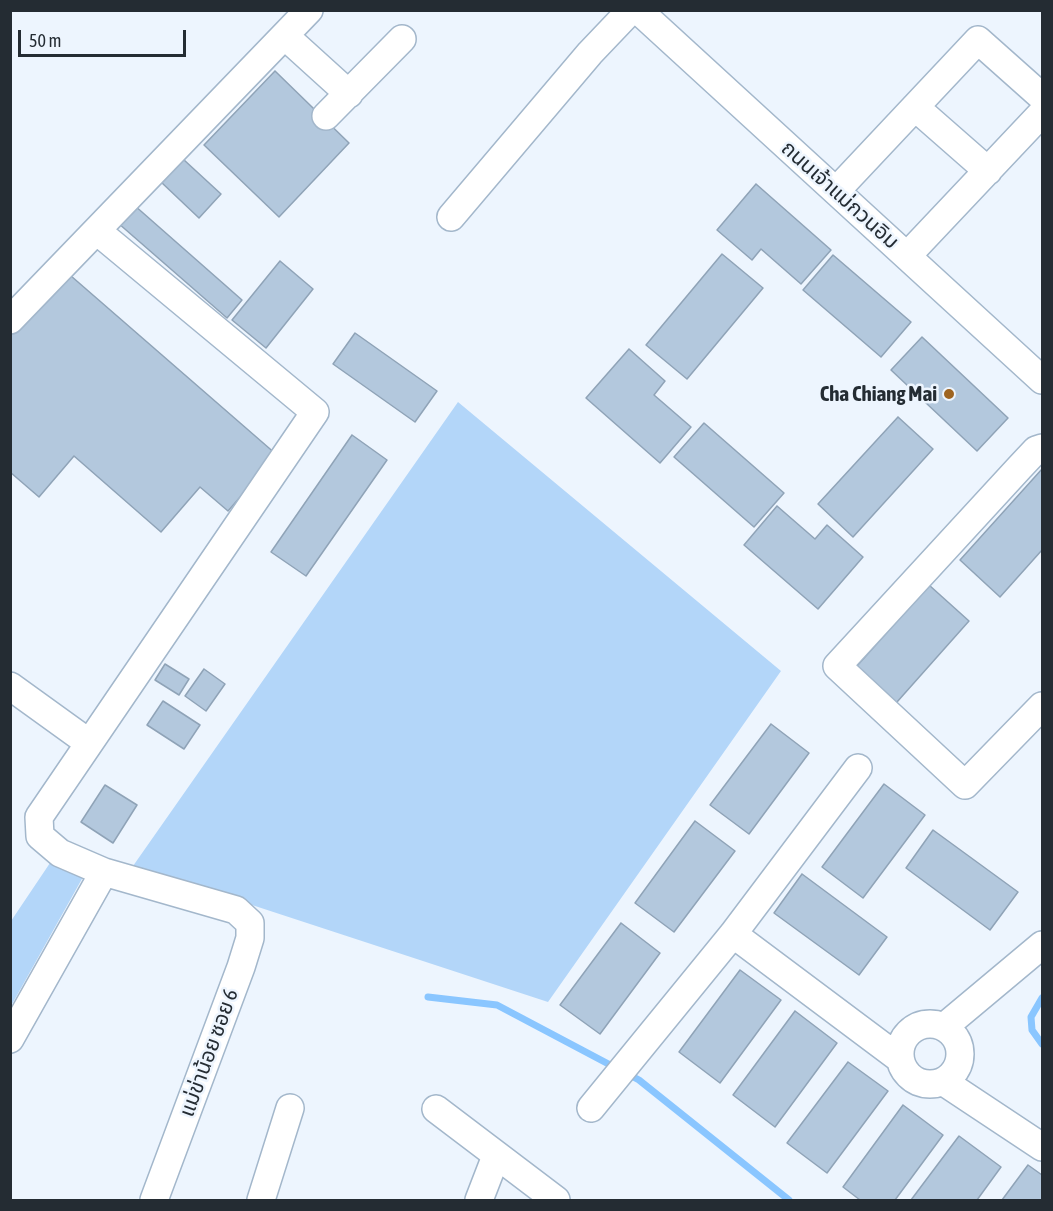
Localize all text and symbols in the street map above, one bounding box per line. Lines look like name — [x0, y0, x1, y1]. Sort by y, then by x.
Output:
scale bar — [21, 18, 189, 56]
text: 50 m — [29, 30, 61, 51]
street label: ถนนเจ้าแม่กวนอิม — [776, 136, 904, 254]
place label: Cha Chiang Mai — [820, 381, 937, 407]
marker: Cha Chiang Mai — [942, 387, 956, 401]
street label: แม่ข่าน้อย ซอย 6 — [174, 986, 244, 1120]

